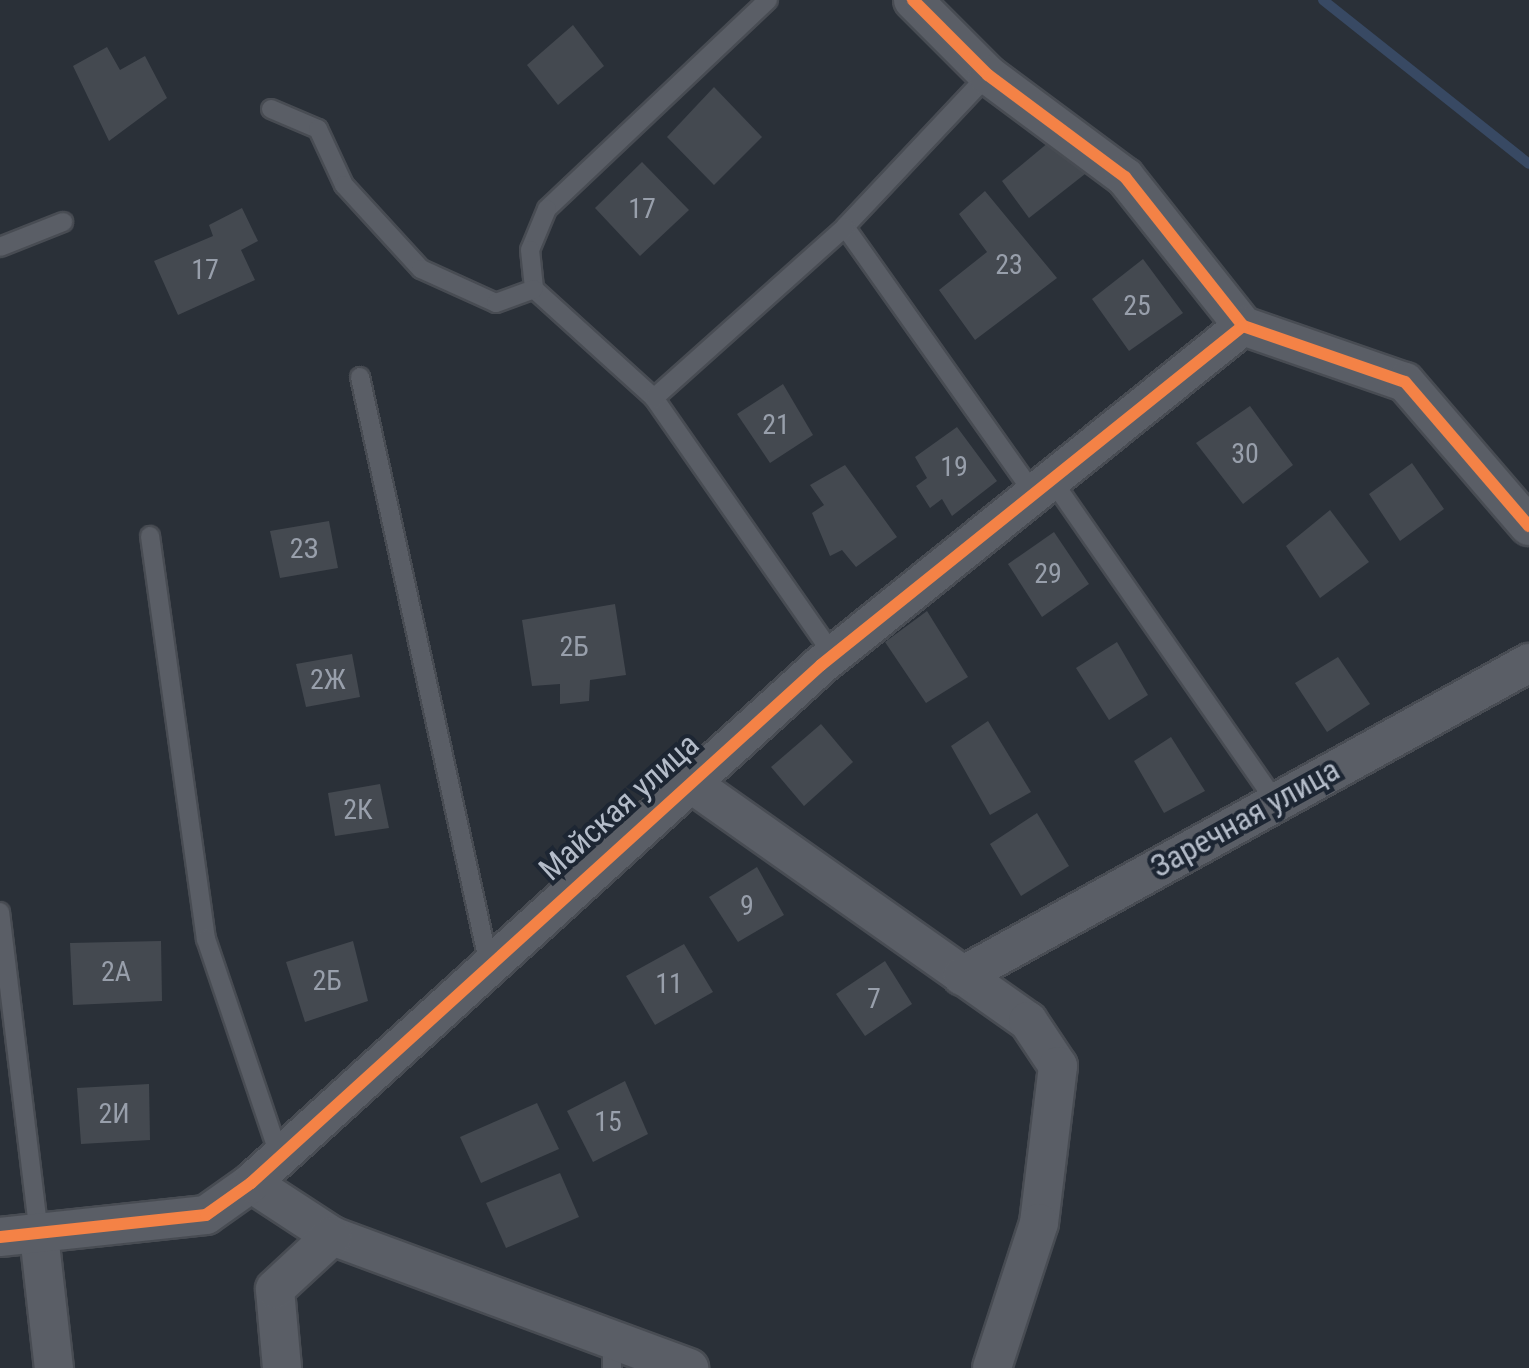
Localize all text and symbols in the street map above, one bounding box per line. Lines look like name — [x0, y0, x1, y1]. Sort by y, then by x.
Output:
house number: 17 — [628, 192, 656, 226]
house number: 23 — [995, 248, 1023, 282]
house number: 17 — [191, 253, 219, 287]
house number: 25 — [1123, 289, 1151, 323]
house number: 21 — [762, 408, 790, 442]
house number: 30 — [1231, 437, 1259, 471]
house number: 19 — [940, 450, 968, 484]
house number: 2З — [290, 532, 318, 566]
house number: 29 — [1034, 557, 1062, 591]
house number: 2Б — [559, 630, 589, 664]
house number: 2Ж — [310, 663, 346, 697]
street label: Майская улица — [531, 725, 707, 889]
street label: Заречная улица — [1144, 750, 1346, 886]
house number: 2К — [343, 793, 373, 827]
house number: 9 — [740, 889, 754, 923]
house number: 2А — [101, 955, 131, 989]
house number: 2Б — [312, 964, 342, 998]
house number: 11 — [655, 967, 683, 1001]
house number: 7 — [867, 982, 881, 1016]
house number: 2И — [98, 1097, 130, 1131]
house number: 15 — [594, 1105, 622, 1139]

